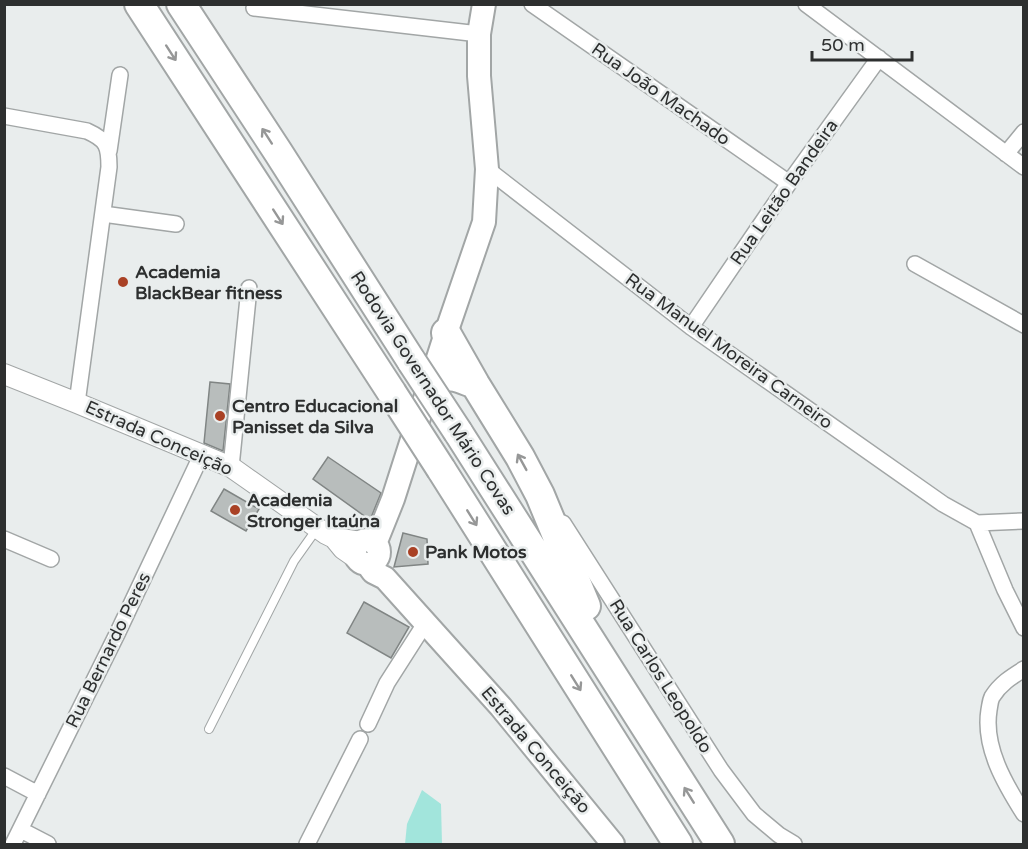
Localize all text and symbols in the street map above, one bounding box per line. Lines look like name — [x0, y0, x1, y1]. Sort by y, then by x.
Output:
scale bar — [812, 24, 912, 62]
text: 50 m — [821, 34, 865, 56]
street label: Rua João Machado — [587, 38, 735, 150]
one-way arrow — [165, 45, 177, 61]
street label: Rua Leitão Bandeira — [725, 115, 843, 269]
one-way arrow — [261, 128, 273, 145]
one-way arrow — [272, 208, 284, 224]
place label: Academia BlackBear fitness — [135, 261, 283, 304]
street label: Rodovia Governador Mário Covas — [346, 267, 520, 519]
street label: Rua Manuel Moreira Carneiro — [621, 268, 837, 434]
marker: Academia BlackBear fitness — [116, 275, 130, 289]
place label: Centro Educacional Panisset da Silva — [232, 395, 398, 438]
street label: Estrada Conceição — [82, 396, 236, 480]
marker: Centro Educacional Panisset da Silva — [213, 409, 227, 423]
one-way arrow — [516, 453, 527, 471]
place label: Academia Stronger Itaúna — [247, 489, 380, 532]
marker: Academia Stronger Itaúna — [228, 503, 242, 517]
one-way arrow — [466, 509, 478, 526]
place label: Pank Motos — [425, 541, 527, 563]
marker: Pank Motos — [406, 545, 420, 559]
street label: Rua Bernardo Peres — [61, 569, 155, 731]
street label: Rua Carlos Leopoldo — [605, 595, 717, 757]
one-way arrow — [571, 674, 583, 691]
street label: Estrada Conceição — [476, 682, 596, 818]
one-way arrow — [683, 787, 695, 804]

